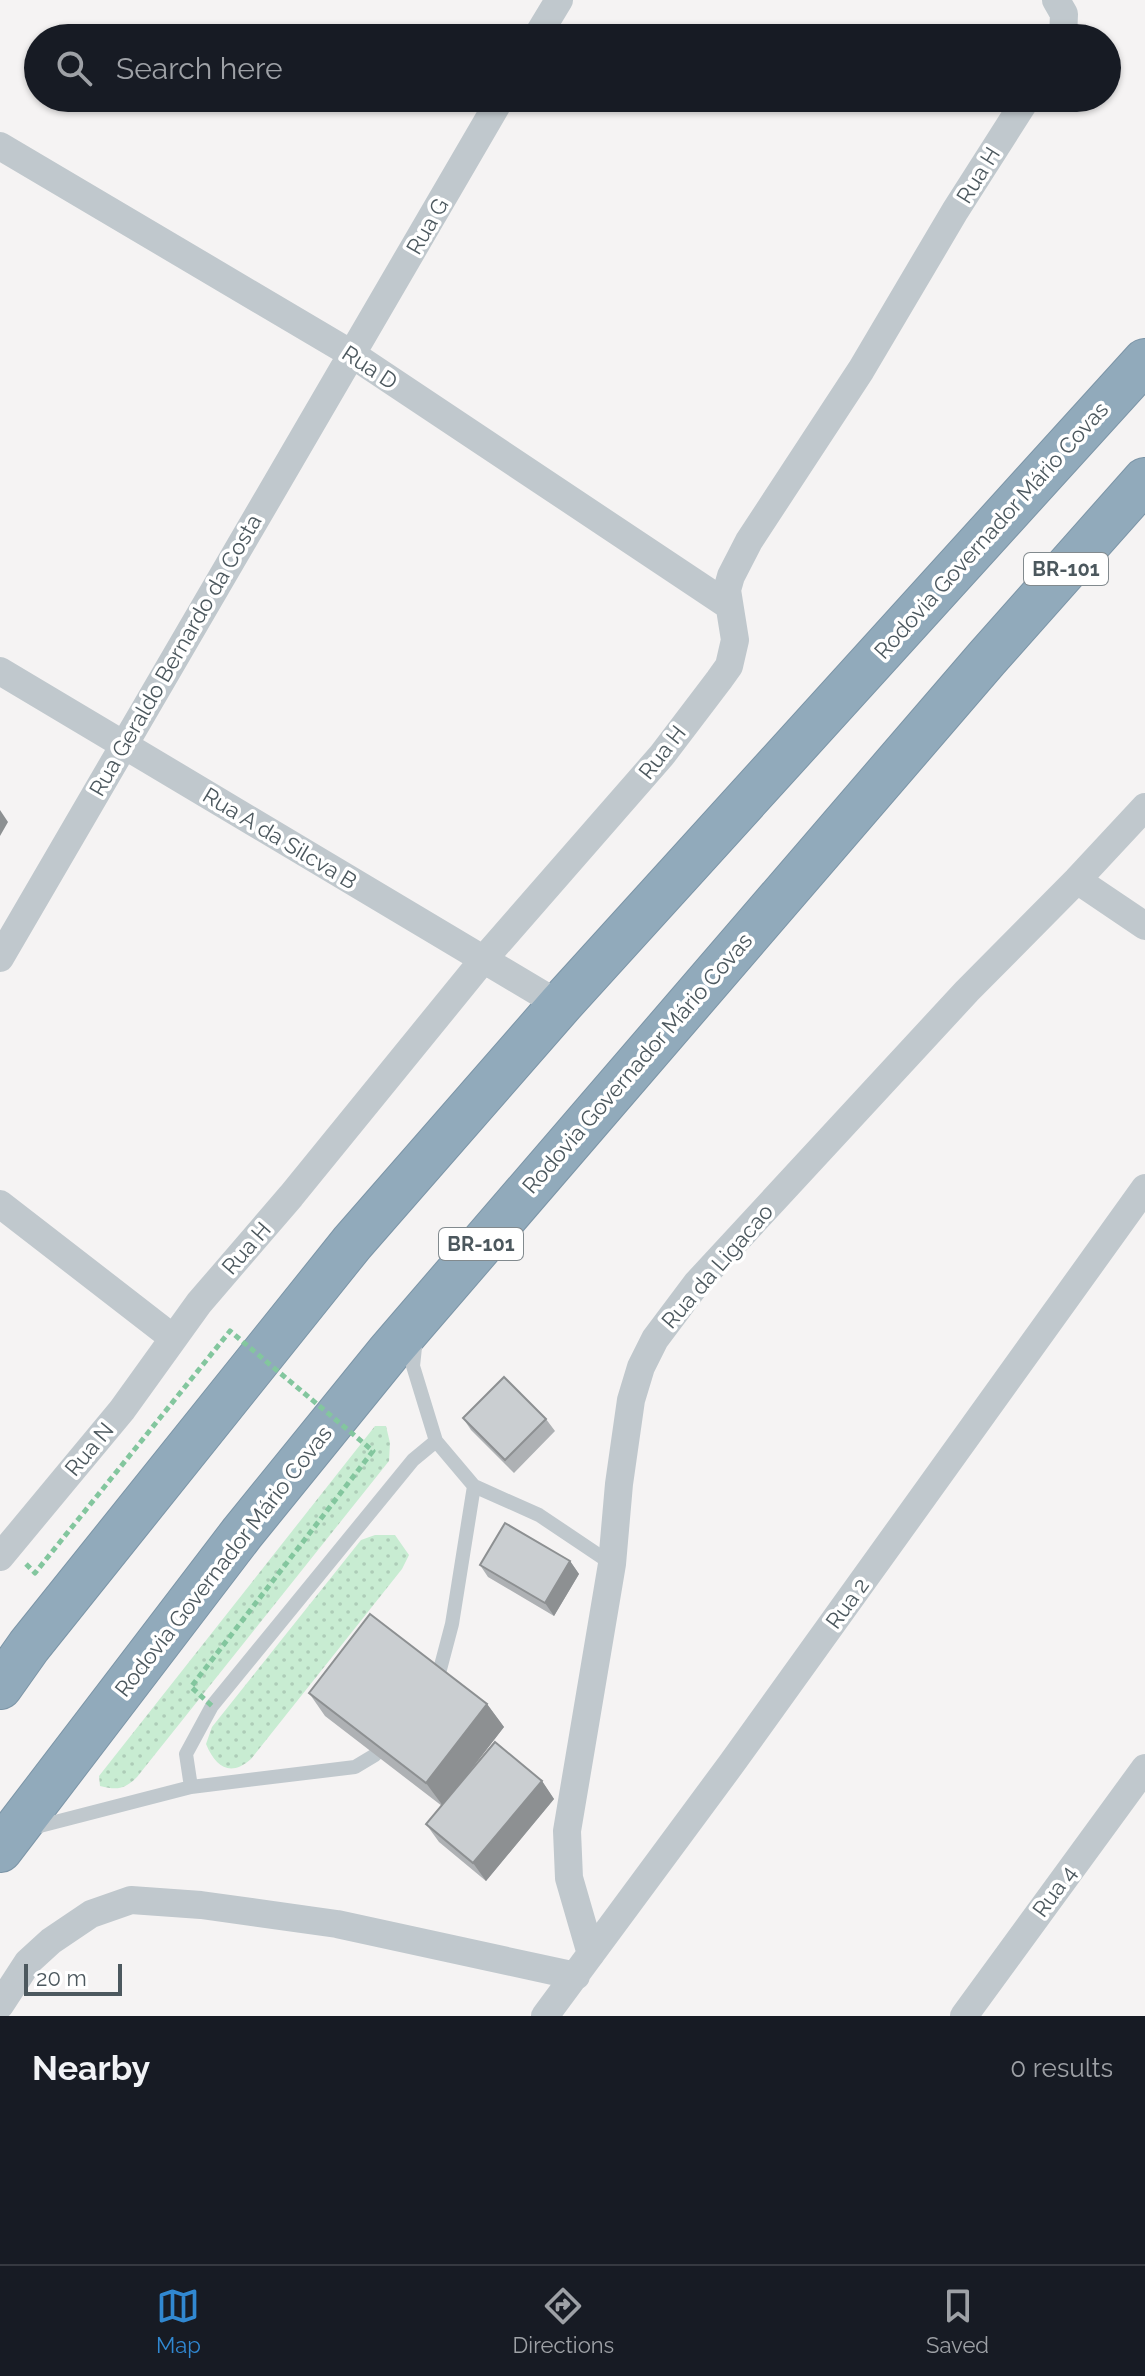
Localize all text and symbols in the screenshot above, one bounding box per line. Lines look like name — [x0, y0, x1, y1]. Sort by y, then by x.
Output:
search box — [24, 24, 1121, 112]
icon: search — [52, 46, 96, 90]
text: Search here — [116, 51, 283, 86]
street label: Rua H — [951, 142, 1005, 208]
street label: Rua G — [401, 193, 453, 259]
street label: Rua D — [338, 340, 402, 394]
street label: Rodovia Governador Mário Covas — [869, 396, 1113, 664]
street label: Rua Geraldo Bernardo da Costa — [84, 510, 266, 800]
road number: BR-101 — [1024, 553, 1108, 585]
street label: Rua H — [633, 720, 691, 784]
street label: Rua A da Silcva B — [198, 782, 362, 894]
street label: Rodovia Governador Mário Covas — [517, 927, 757, 1199]
street label: Rua da Ligacao — [656, 1198, 778, 1334]
street label: Rua H — [216, 1216, 276, 1280]
road number: BR-101 — [439, 1228, 523, 1260]
street label: Rua N — [59, 1417, 119, 1481]
street label: Rodovia Governador Mário Covas — [109, 1420, 337, 1702]
street label: Rua 2 — [820, 1573, 874, 1633]
street label: Rua 4 — [1027, 1860, 1081, 1922]
scale bar — [24, 1960, 122, 1996]
text: 20 m — [36, 1965, 87, 1991]
text: Nearby — [32, 2048, 150, 2088]
text: 0 results — [1010, 2053, 1113, 2083]
tab: Map — [156, 2284, 201, 2358]
tab: Directions — [513, 2284, 614, 2358]
tab: Saved — [926, 2284, 989, 2358]

